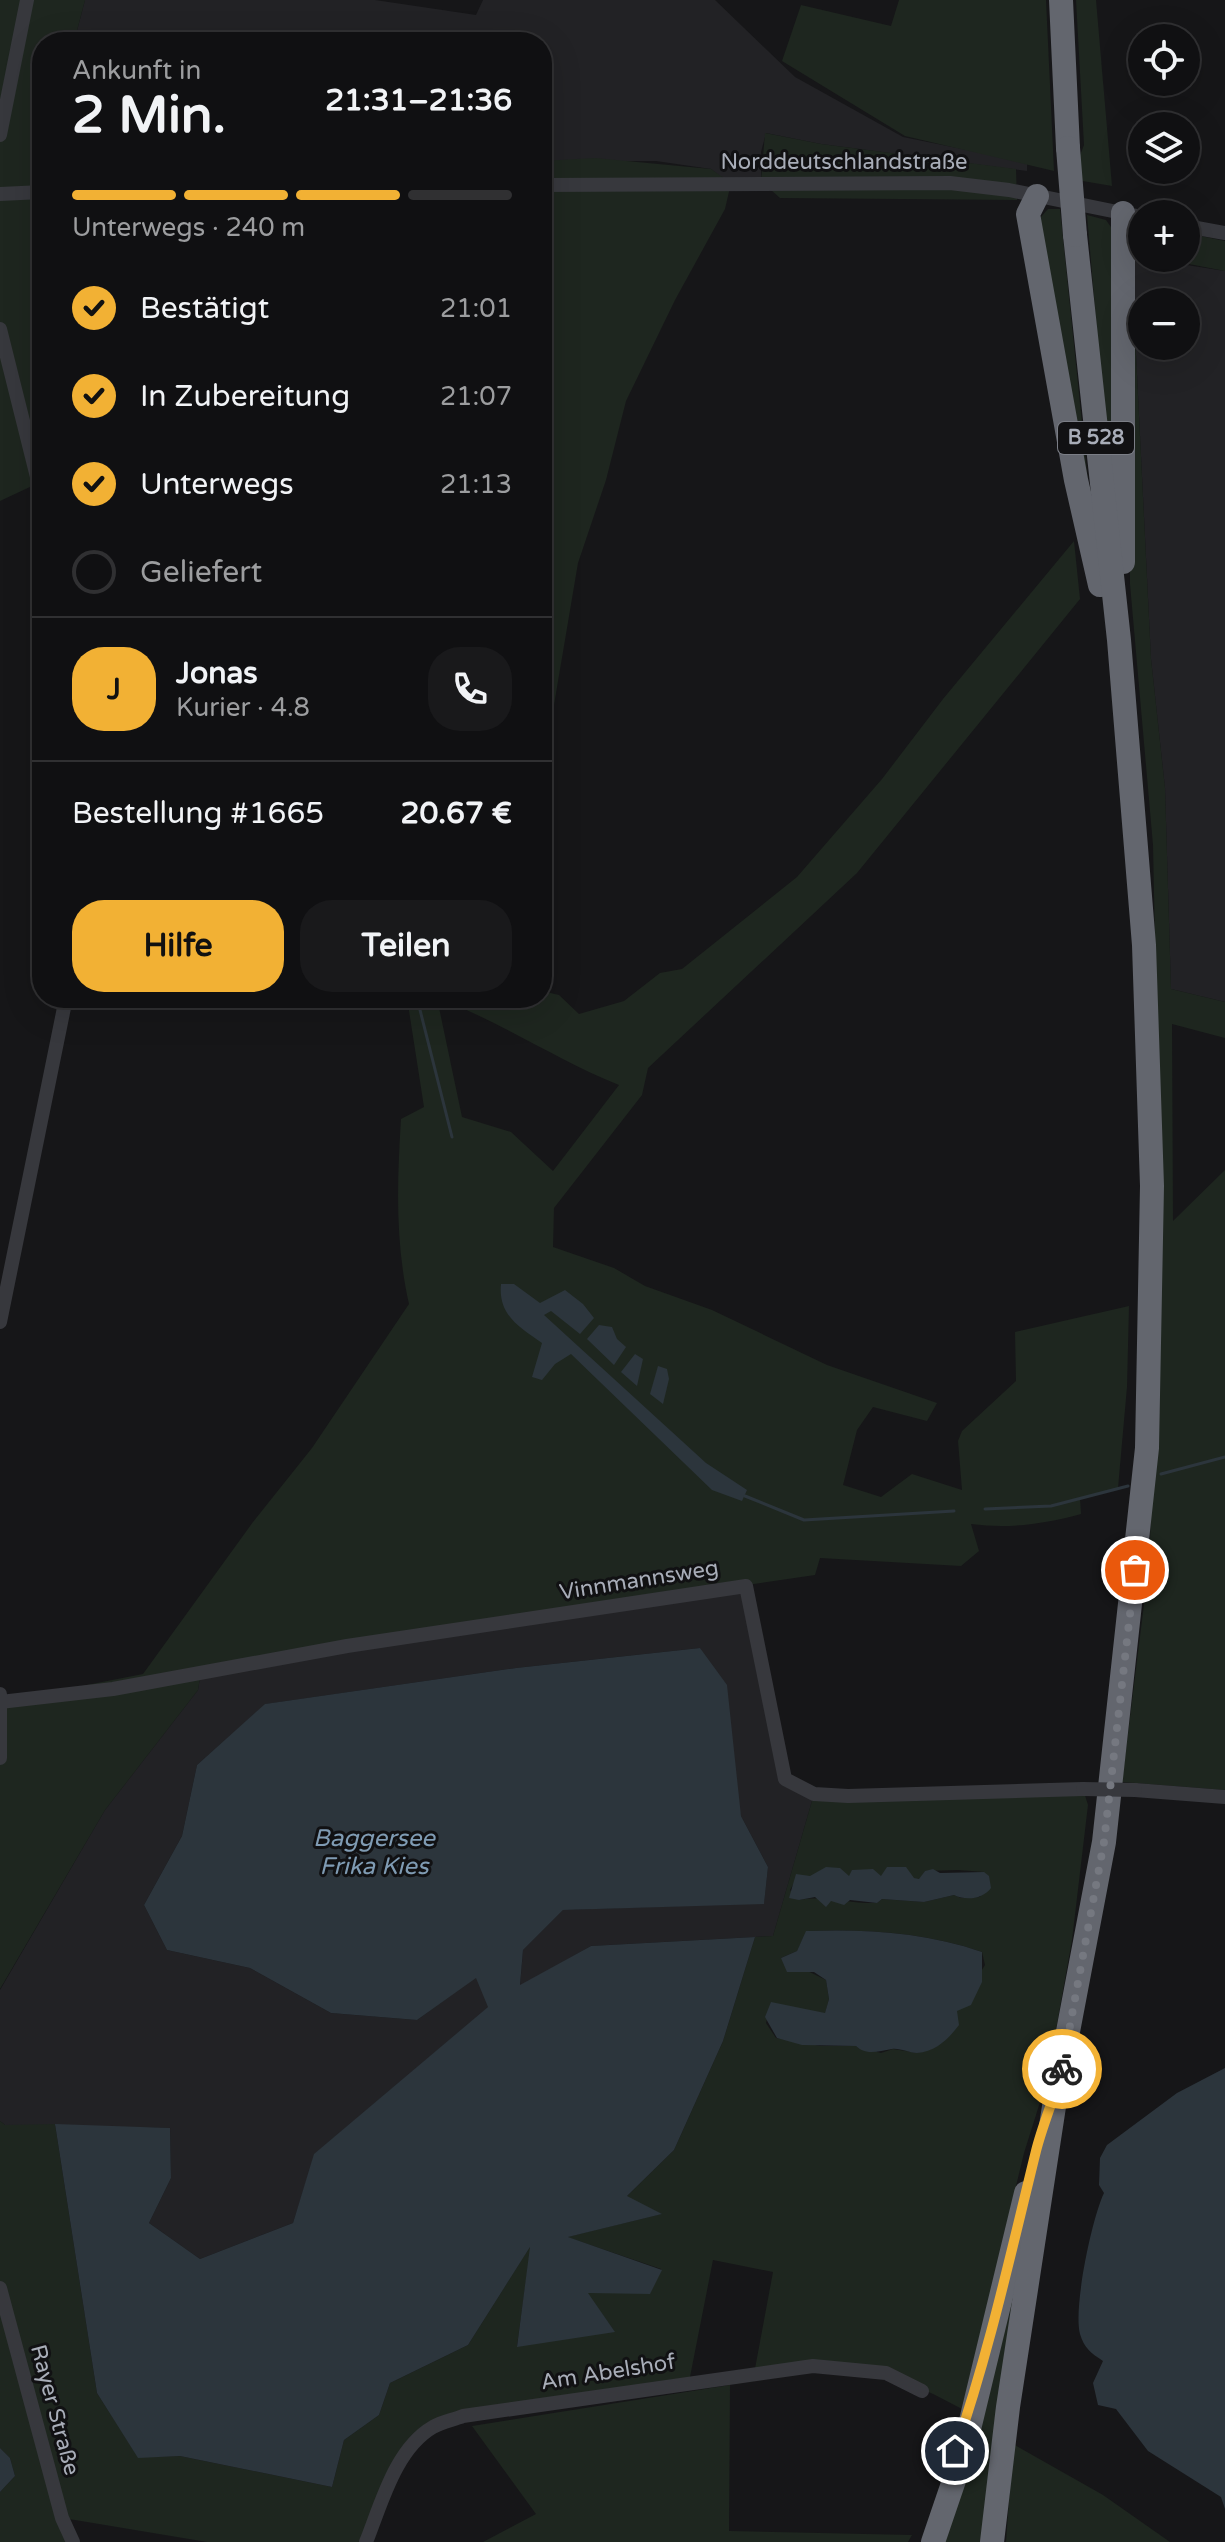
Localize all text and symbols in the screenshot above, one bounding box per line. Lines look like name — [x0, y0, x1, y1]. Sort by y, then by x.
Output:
map controls — [1128, 24, 1200, 360]
button: locate — [1128, 24, 1200, 96]
text: Ankunft in — [72, 55, 201, 86]
text: 21:31–21:36 — [325, 82, 512, 119]
text: 2 Min. — [72, 84, 226, 147]
button: layers — [1128, 112, 1200, 184]
street label: Norddeutschlandstraße — [720, 149, 968, 175]
button: + — [1128, 200, 1200, 272]
text: Unterwegs · 240 m — [72, 212, 305, 243]
icon: check — [72, 286, 116, 330]
button: − — [1128, 288, 1200, 360]
text: Bestätigt — [140, 290, 269, 327]
text: 21:01 — [440, 293, 512, 324]
icon: check — [72, 374, 116, 418]
text: In Zubereitung — [140, 378, 350, 415]
text: 21:07 — [440, 381, 512, 412]
road number: B 528 — [1058, 422, 1134, 454]
icon: check — [72, 462, 116, 506]
text: Unterwegs — [140, 466, 294, 503]
text: 21:13 — [440, 469, 512, 500]
text: Geliefert — [140, 554, 262, 591]
button: phone — [428, 647, 512, 731]
text: Jonas — [176, 655, 258, 692]
text: J — [107, 671, 121, 708]
text: Kurier · 4.8 — [176, 692, 310, 723]
text: Bestellung #1665 — [72, 795, 324, 832]
text: 20.67 € — [401, 795, 512, 832]
button: Hilfe — [72, 900, 284, 992]
button: Teilen — [300, 900, 512, 992]
pin — [1101, 1536, 1169, 1604]
icon: bag — [1113, 1548, 1157, 1592]
street label: Vinnmannsweg — [558, 1555, 720, 1605]
water label: Baggersee Frika Kies — [313, 1824, 436, 1881]
courier — [1022, 2029, 1102, 2109]
icon: bike — [1040, 2047, 1084, 2091]
street label: Rayer Straße — [25, 2342, 85, 2478]
street label: Am Abelshof — [539, 2348, 678, 2395]
pin — [921, 2417, 989, 2485]
icon: home — [933, 2429, 977, 2473]

